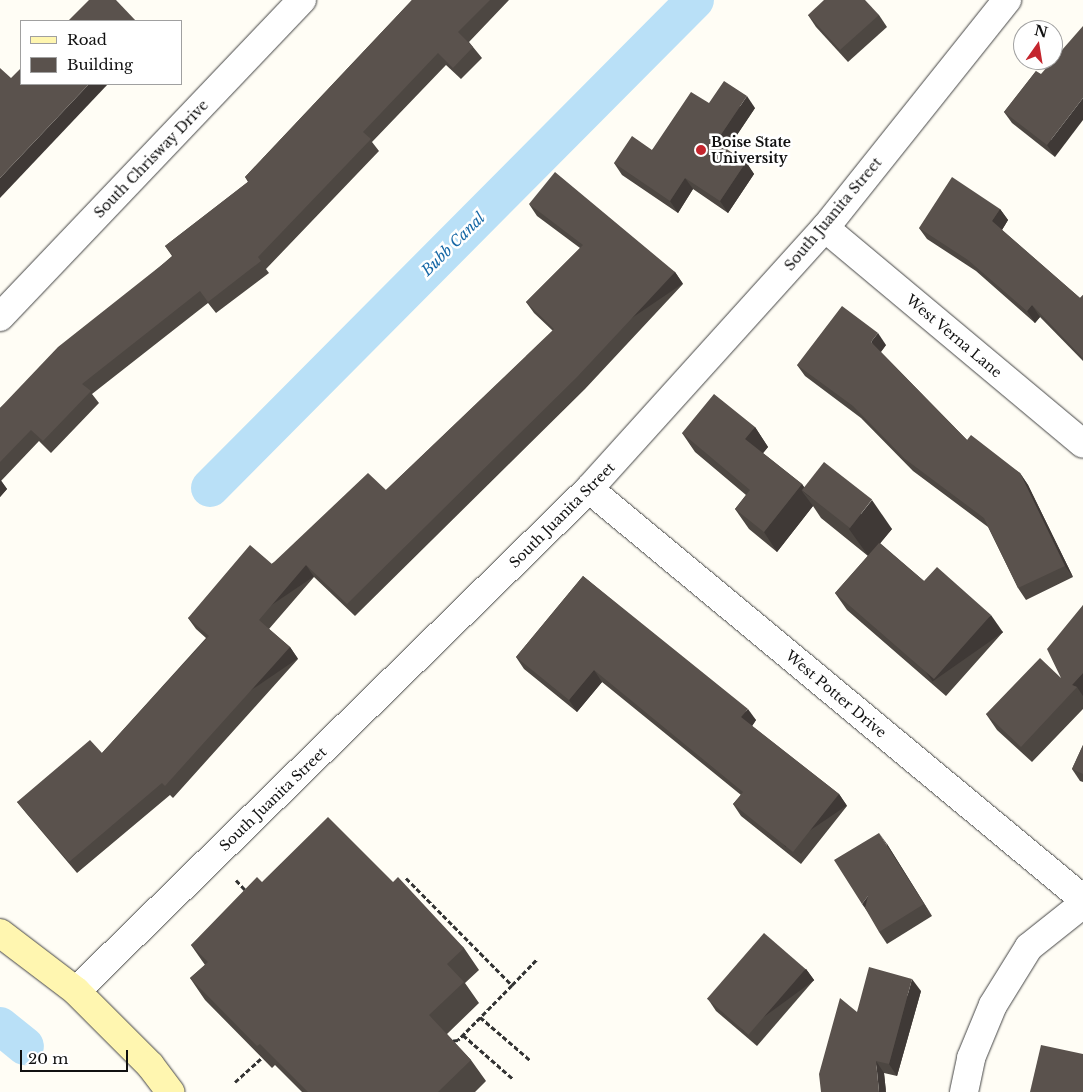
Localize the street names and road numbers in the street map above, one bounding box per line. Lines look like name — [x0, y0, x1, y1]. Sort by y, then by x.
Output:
street label: South Chrisway Drive — [90, 97, 212, 221]
street label: South Juanita Street — [781, 154, 885, 274]
street label: West Verna Lane — [902, 291, 1006, 381]
street label: South Juanita Street — [506, 459, 618, 571]
street label: West Potter Drive — [782, 647, 890, 741]
street label: South Juanita Street — [216, 743, 330, 855]

